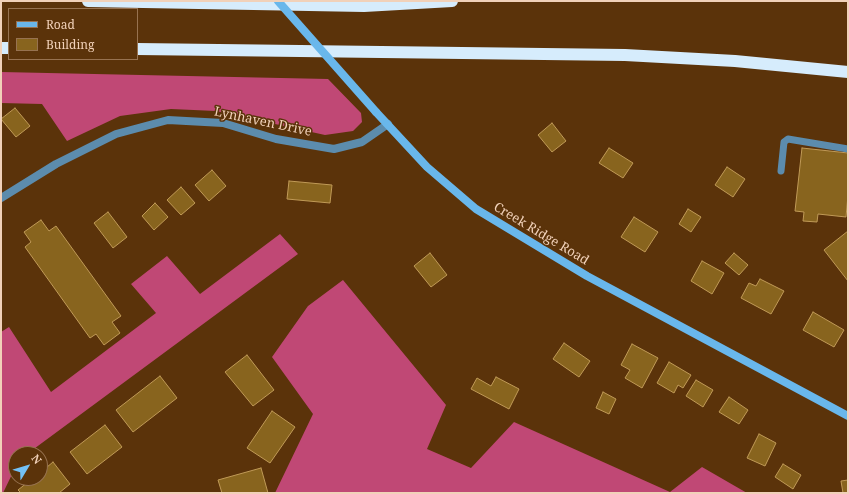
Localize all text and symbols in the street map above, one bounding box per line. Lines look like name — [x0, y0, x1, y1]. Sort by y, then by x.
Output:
legend — [8, 8, 138, 60]
text: Road — [46, 16, 75, 33]
text: Building — [46, 36, 94, 53]
street label: Lynhaven Drive — [213, 104, 313, 140]
street label: Creek Ridge Road — [491, 199, 591, 269]
north arrow — [8, 446, 48, 486]
text: N — [28, 451, 46, 467]

